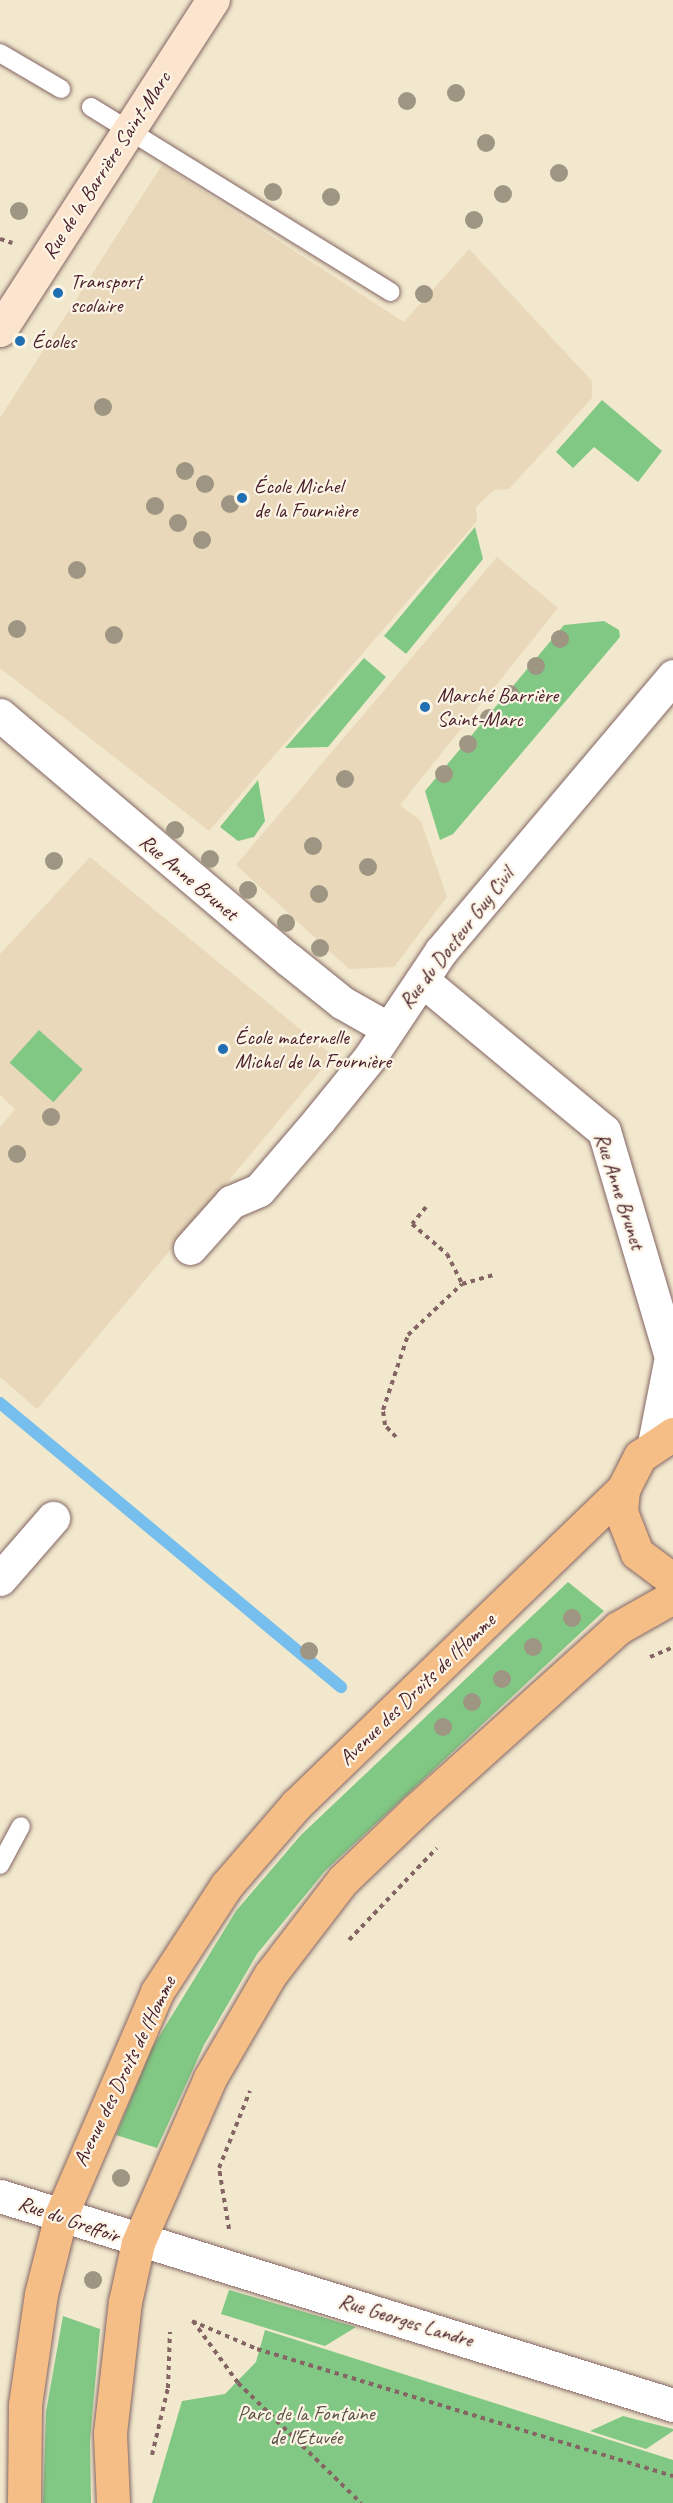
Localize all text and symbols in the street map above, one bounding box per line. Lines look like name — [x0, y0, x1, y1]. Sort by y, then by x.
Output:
street label: Rue de la Barrière Saint-Marc — [36, 66, 176, 264]
place label: Transport scolaire — [70, 268, 141, 318]
marker: Transport scolaire — [51, 286, 65, 300]
place label: Écoles — [32, 328, 76, 354]
marker: Écoles — [13, 334, 27, 348]
place label: École Michel de la Fournière — [254, 473, 358, 523]
marker: École Michel de la Fournière — [235, 491, 249, 505]
place label: Marché Barrière Saint-Marc — [437, 682, 558, 732]
marker: Marché Barrière Saint-Marc — [418, 700, 432, 714]
street label: Rue Anne Brunet — [135, 828, 243, 926]
street label: Rue du Docteur Guy Civil — [393, 863, 519, 1013]
place label: École maternelle Michel de la Fournière — [235, 1024, 391, 1074]
marker: École maternelle Michel de la Fournière — [216, 1042, 230, 1056]
street label: Rue Anne Brunet — [589, 1130, 651, 1252]
street label: Avenue des Droits de l'Homme — [333, 1608, 501, 1770]
street label: Avenue des Droits de l'Homme — [67, 1972, 181, 2170]
street label: Rue du Greffoir — [15, 2190, 123, 2248]
street label: Rue Georges Landre — [336, 2288, 476, 2352]
park label: Parc de la Fontaine de l'Etuvée — [237, 2400, 375, 2450]

